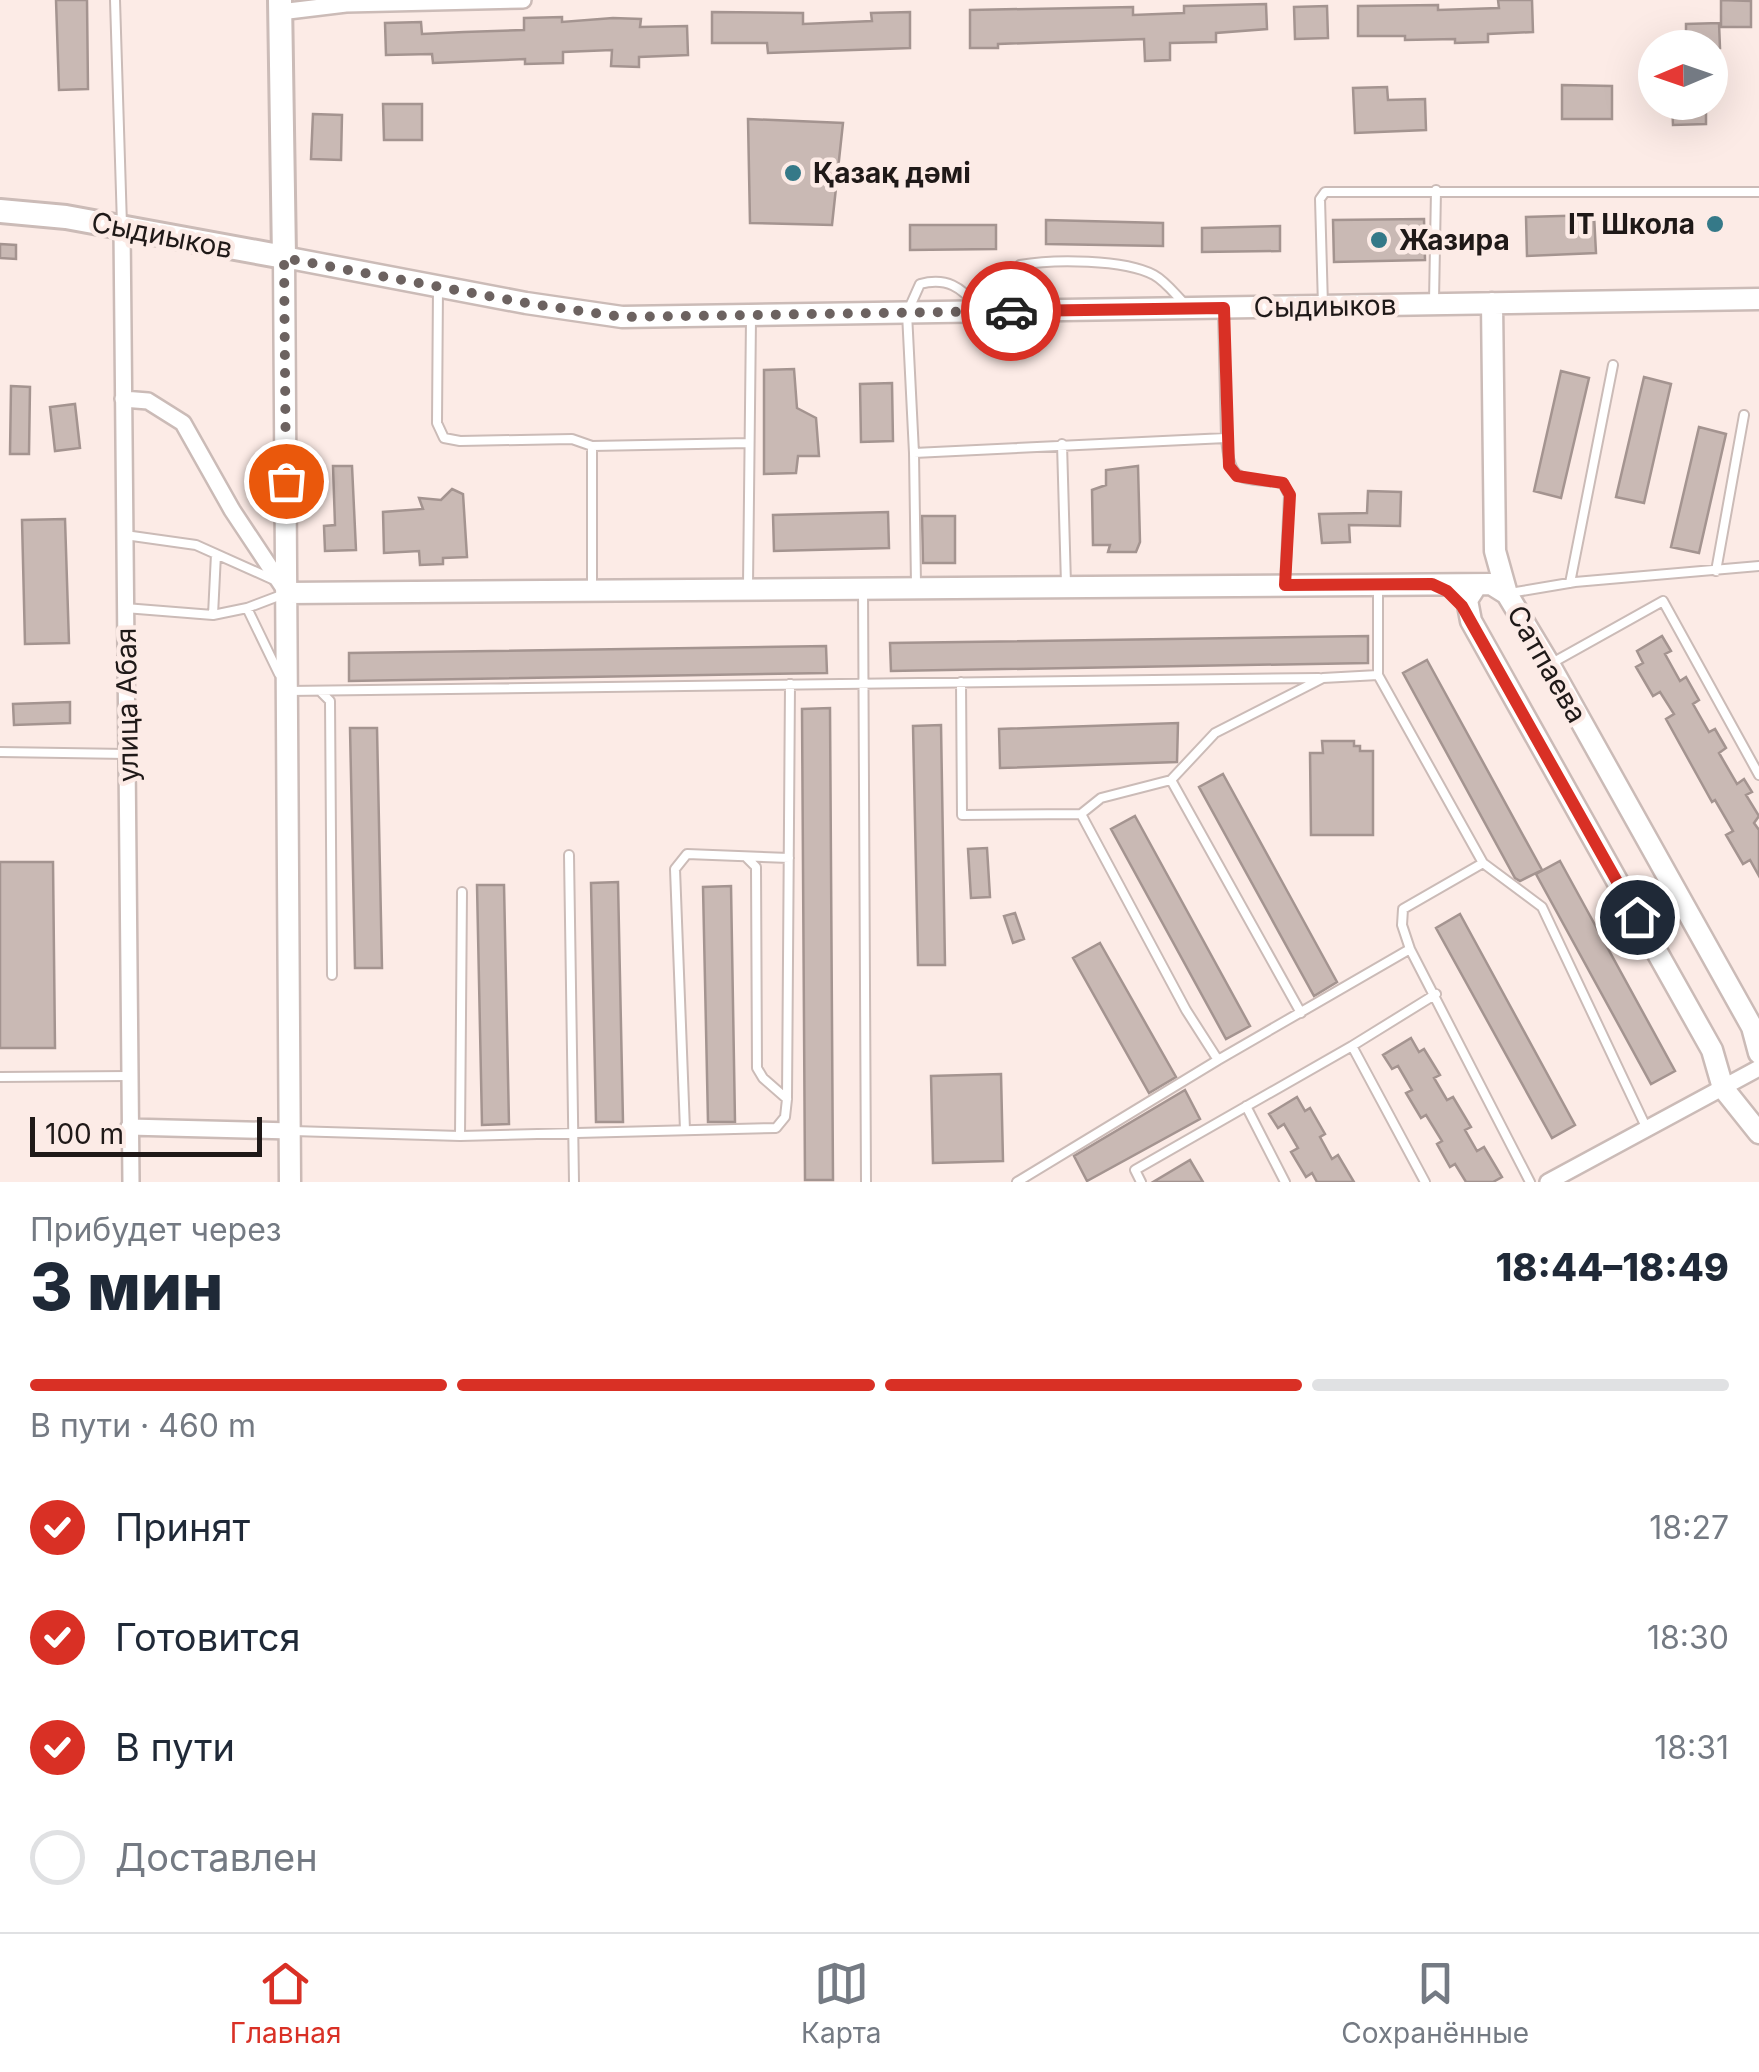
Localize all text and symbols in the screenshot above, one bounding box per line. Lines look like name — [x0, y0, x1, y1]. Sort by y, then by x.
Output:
north arrow — [1638, 30, 1728, 120]
map controls — [1638, 30, 1728, 120]
place label: Қазақ дәмі — [813, 156, 971, 190]
marker: Қазақ дәмі — [782, 162, 804, 184]
street label: Сыдиыков — [89, 205, 235, 265]
place label: IT Школа — [1568, 207, 1695, 241]
marker: IT Школа — [1704, 213, 1726, 235]
place label: Жазира — [1399, 223, 1510, 257]
marker: Жазира — [1368, 229, 1390, 251]
courier — [961, 261, 1061, 361]
icon: car — [984, 284, 1039, 339]
street label: Сыдиыков — [1253, 288, 1397, 324]
pin — [244, 439, 329, 524]
icon: bag — [259, 454, 314, 509]
street label: Сатпаева — [1500, 599, 1594, 729]
street label: улица Абая — [109, 627, 145, 783]
pin — [1595, 875, 1680, 960]
icon: home — [1610, 890, 1665, 945]
scale bar — [30, 1112, 262, 1156]
text: 100 m — [45, 1117, 124, 1151]
text: Прибудет через — [30, 1210, 282, 1249]
text: 18:44–18:49 — [1496, 1244, 1729, 1290]
text: 3 мин — [30, 1247, 223, 1326]
text: В пути · 460 m — [30, 1406, 256, 1445]
icon: check — [30, 1500, 85, 1555]
text: Принят — [115, 1504, 250, 1550]
text: 18:27 — [1649, 1508, 1729, 1547]
icon: check — [30, 1610, 85, 1665]
text: Готовится — [115, 1614, 300, 1660]
text: 18:30 — [1647, 1618, 1729, 1657]
icon: check — [30, 1720, 85, 1775]
text: В пути — [115, 1724, 235, 1770]
text: 18:31 — [1654, 1728, 1729, 1767]
text: Доставлен — [115, 1834, 318, 1880]
tab: Главная — [230, 1956, 341, 2050]
tab: Карта — [801, 1956, 882, 2050]
tab: Сохранённые — [1341, 1956, 1529, 2050]

